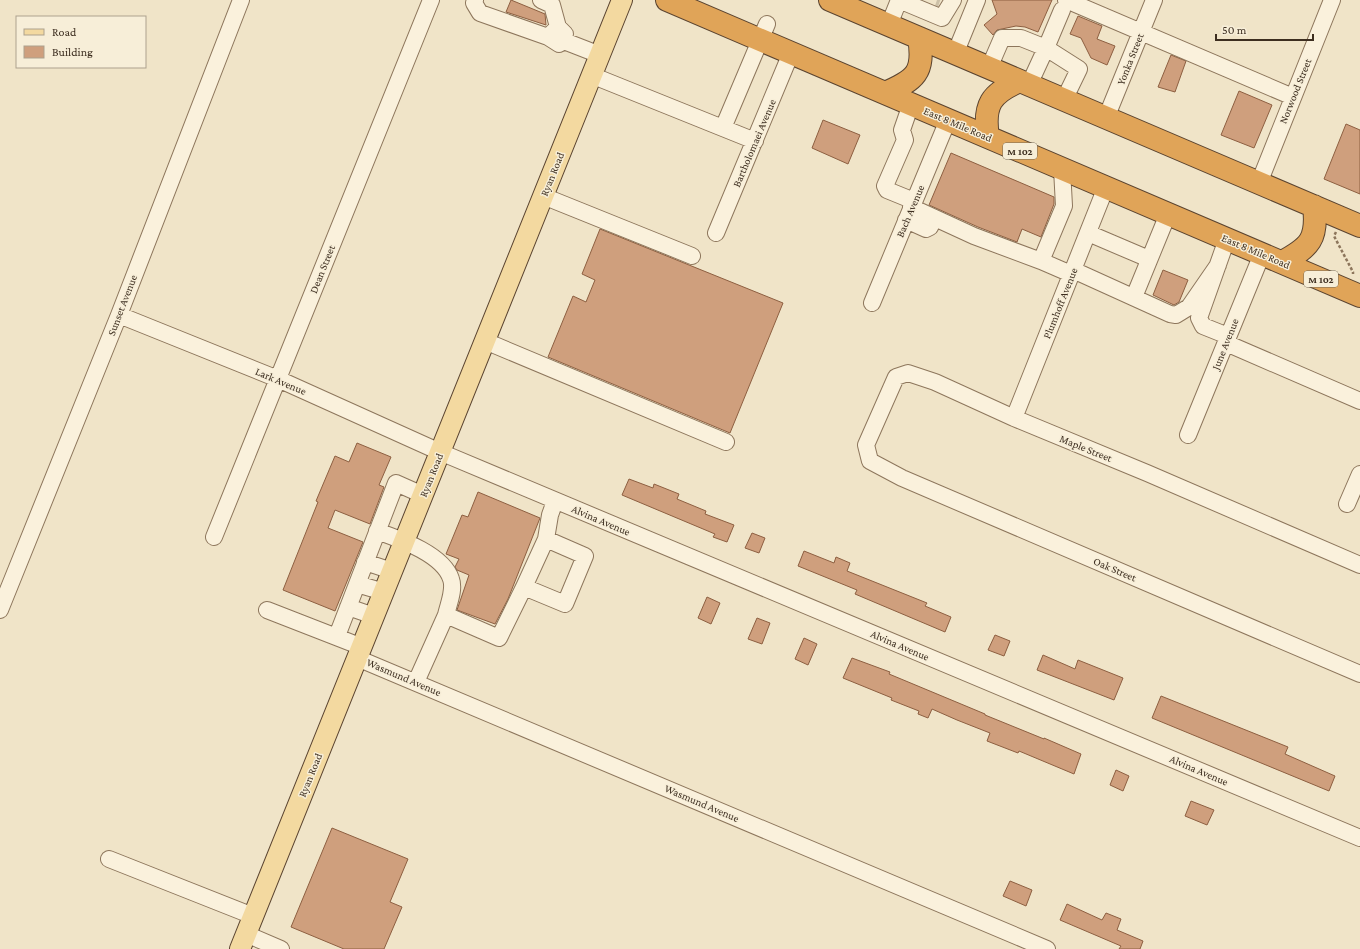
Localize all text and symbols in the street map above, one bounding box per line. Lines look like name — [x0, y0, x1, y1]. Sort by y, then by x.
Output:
legend — [16, 16, 146, 68]
scale bar — [1216, 16, 1313, 42]
text: 50 m — [1222, 23, 1247, 37]
text: Road — [52, 25, 77, 39]
street label: Yonka Street — [1114, 31, 1146, 87]
text: Building — [52, 45, 93, 59]
street label: Norwood Street — [1276, 56, 1314, 125]
street label: Bartholomaei Avenue — [730, 97, 778, 189]
street label: East 8 Mile Road — [922, 104, 994, 144]
road number: M 102 — [1003, 143, 1037, 159]
street label: Ryan Road — [538, 150, 567, 198]
street label: Bach Avenue — [894, 183, 927, 239]
street label: East 8 Mile Road — [1220, 231, 1292, 271]
street label: Dean Street — [307, 243, 337, 295]
street label: Plumhoff Avenue — [1040, 266, 1080, 340]
road number: M 102 — [1304, 271, 1338, 287]
street label: Sunset Avenue — [105, 273, 139, 337]
street label: June Avenue — [1209, 316, 1242, 373]
street label: Lark Avenue — [254, 365, 308, 397]
street label: Maple Street — [1058, 432, 1114, 465]
street label: Ryan Road — [417, 451, 446, 499]
street label: Alvina Avenue — [570, 502, 632, 538]
street label: Oak Street — [1092, 555, 1139, 584]
street label: Alvina Avenue — [869, 627, 931, 663]
street label: Wasmund Avenue — [365, 656, 443, 698]
street label: Ryan Road — [296, 751, 325, 799]
street label: Alvina Avenue — [1168, 752, 1230, 788]
street label: Wasmund Avenue — [663, 782, 741, 824]

